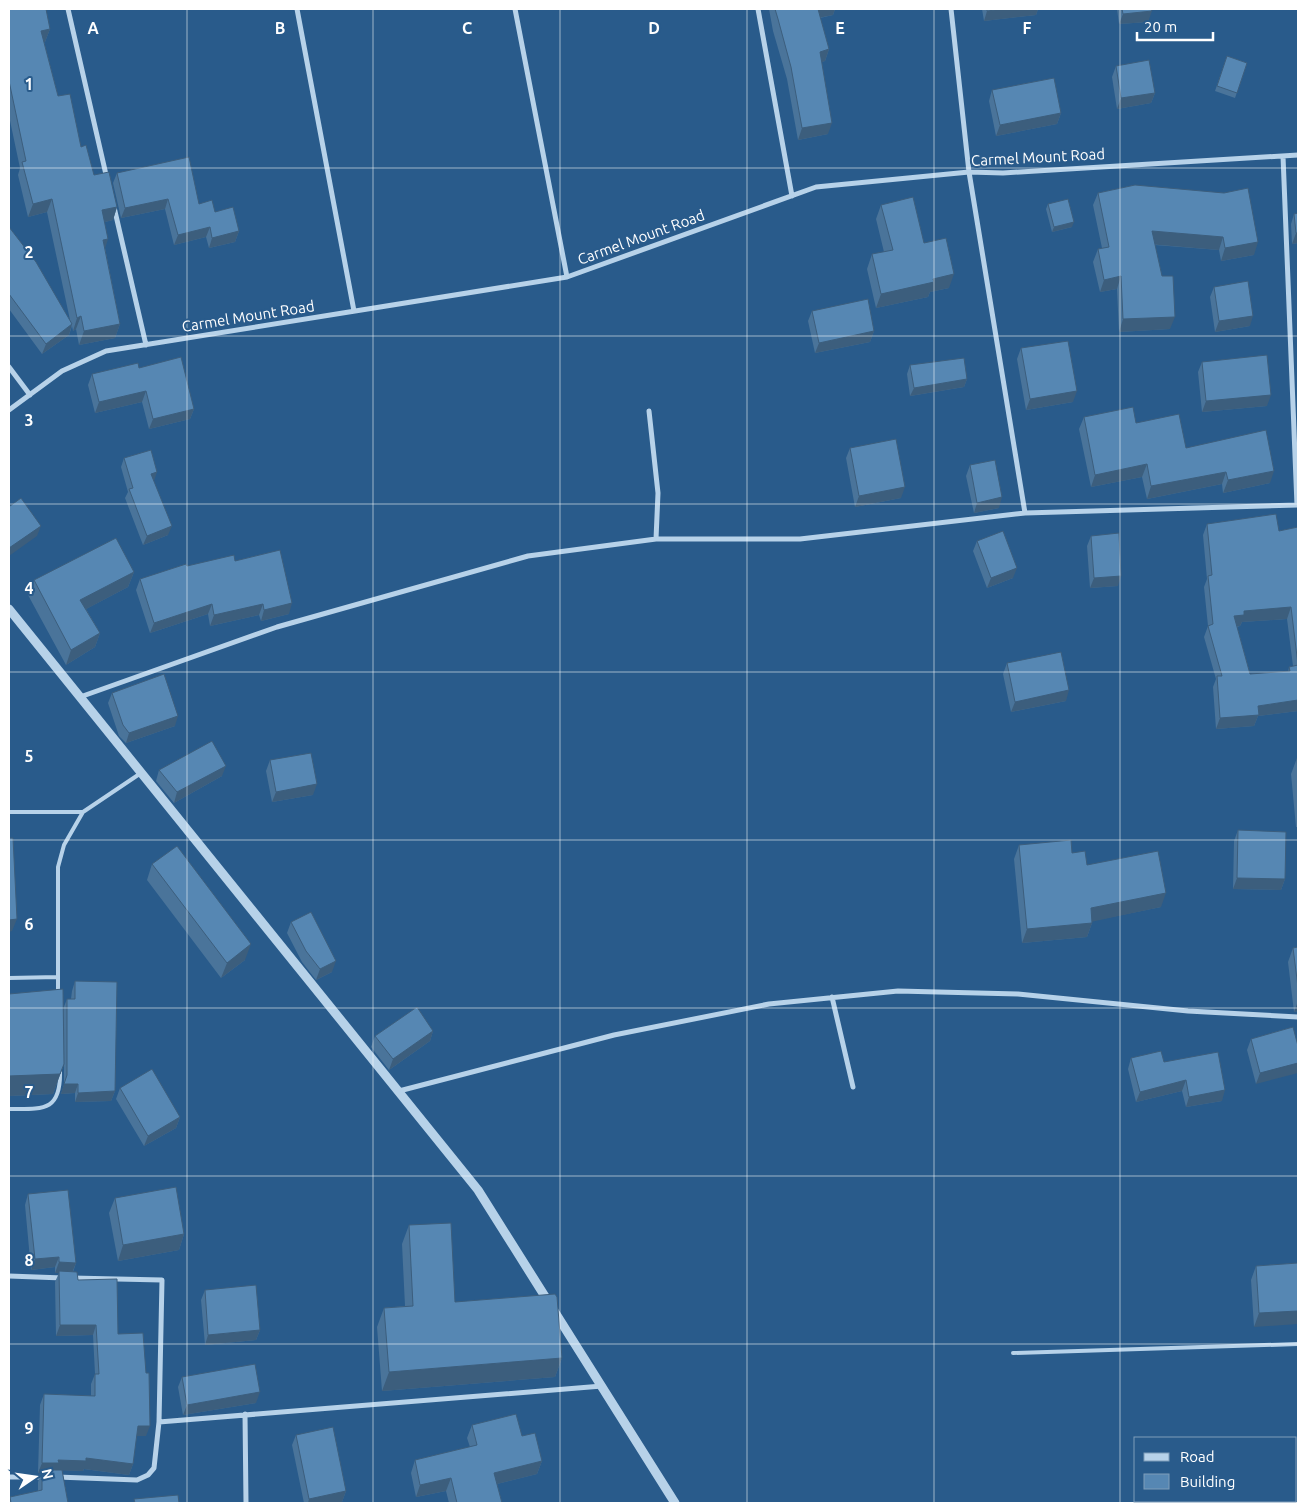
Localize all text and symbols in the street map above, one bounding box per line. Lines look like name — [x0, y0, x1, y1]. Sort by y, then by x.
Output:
scale bar — [1137, 10, 1213, 42]
text: 20 m — [1144, 18, 1177, 35]
text: A — [87, 19, 99, 37]
text: B — [275, 19, 285, 37]
text: C — [462, 19, 472, 37]
text: D — [648, 19, 660, 37]
text: E — [835, 19, 845, 37]
text: F — [1023, 19, 1032, 37]
text: 1 — [24, 75, 34, 93]
street label: Carmel Mount Road — [971, 145, 1105, 169]
street label: Carmel Mount Road — [575, 206, 707, 268]
text: 2 — [24, 243, 34, 261]
street label: Carmel Mount Road — [180, 297, 316, 335]
text: 3 — [24, 411, 34, 429]
text: 4 — [24, 579, 34, 597]
text: 5 — [24, 747, 34, 765]
text: 6 — [24, 915, 34, 933]
text: 7 — [24, 1083, 34, 1101]
text: 8 — [24, 1251, 34, 1269]
text: 9 — [24, 1419, 34, 1437]
legend — [1134, 1437, 1297, 1502]
text: Road — [1180, 1448, 1215, 1465]
north arrow — [10, 1452, 60, 1502]
text: N — [39, 1467, 57, 1481]
text: Building — [1180, 1473, 1235, 1490]

